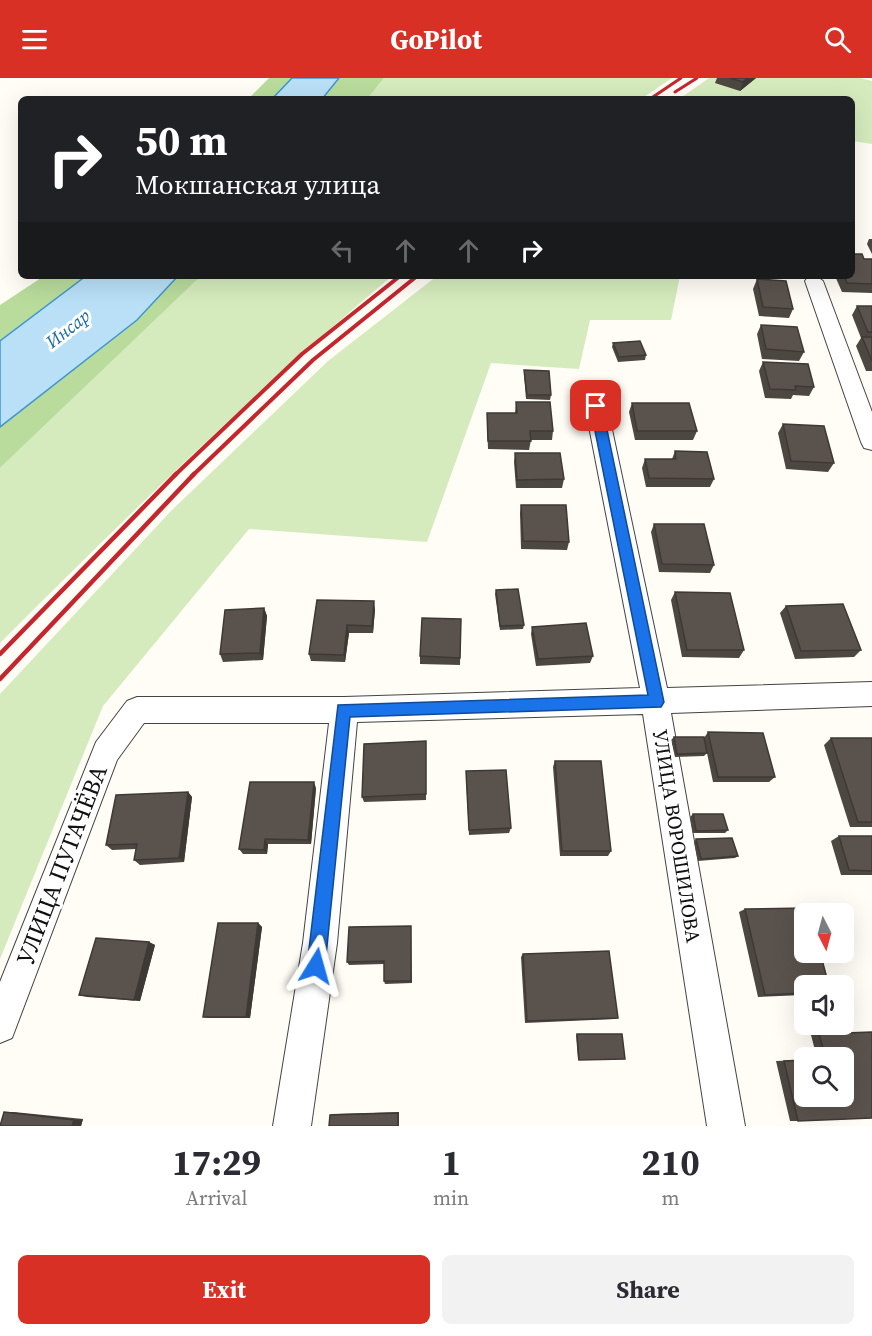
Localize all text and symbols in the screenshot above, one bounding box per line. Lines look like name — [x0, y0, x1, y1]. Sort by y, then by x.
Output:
text: GoPilot — [390, 21, 482, 58]
icon: menu — [18, 23, 51, 56]
icon: search — [821, 23, 854, 56]
text: 50 m — [135, 111, 228, 169]
icon: right — [36, 120, 114, 198]
text: Мокшанская улица — [135, 166, 380, 203]
icon: left — [326, 234, 359, 267]
icon: ahead — [389, 234, 422, 267]
icon: ahead — [452, 234, 485, 267]
icon: right — [515, 234, 548, 267]
water label: Инсар — [40, 303, 95, 354]
pin — [570, 380, 621, 431]
icon: arrive — [579, 389, 612, 422]
street label: УЛИЦА ВОРОШИЛОВА — [646, 727, 708, 945]
street label: УЛИЦА ПУГАЧЁВА — [8, 760, 115, 969]
north arrow — [794, 903, 854, 963]
map controls — [794, 903, 854, 1107]
position arrow — [284, 934, 348, 998]
button: sound — [794, 975, 854, 1035]
button: search — [794, 1047, 854, 1107]
text: 17:29 — [172, 1138, 261, 1187]
text: 1 — [441, 1138, 461, 1187]
text: 210 — [641, 1138, 700, 1187]
text: Arrival — [186, 1184, 247, 1212]
text: min — [433, 1184, 469, 1212]
text: m — [662, 1184, 680, 1212]
button: Exit — [18, 1255, 430, 1324]
button: Share — [442, 1255, 854, 1324]

